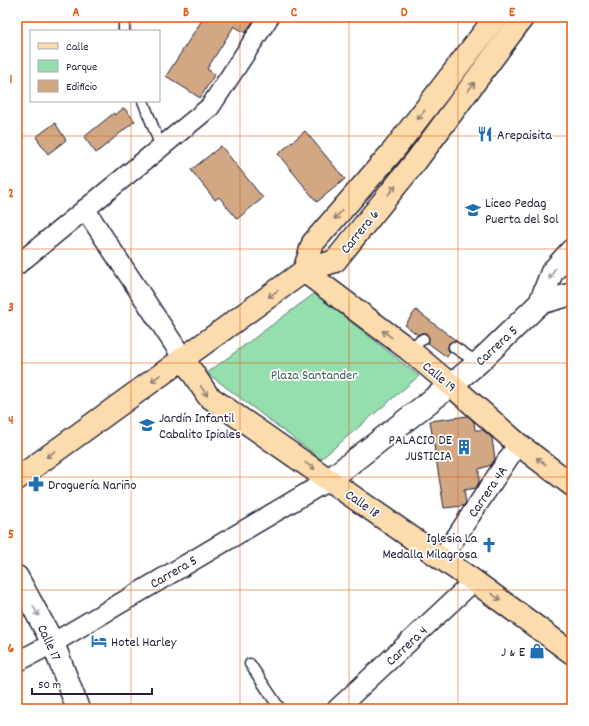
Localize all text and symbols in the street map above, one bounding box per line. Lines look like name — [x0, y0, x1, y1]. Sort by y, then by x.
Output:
text: A — [72, 4, 80, 23]
text: B — [183, 4, 189, 23]
text: C — [291, 4, 298, 23]
text: D — [401, 4, 408, 23]
text: E — [509, 4, 516, 23]
legend — [30, 30, 160, 102]
text: Calle — [66, 39, 89, 56]
text: Parque — [66, 59, 97, 76]
text: 1 — [10, 71, 13, 90]
text: Edificio — [66, 79, 97, 96]
one-way arrow — [467, 82, 475, 93]
one-way arrow — [416, 109, 425, 120]
restaurant icon: Arepaisita — [476, 125, 494, 143]
place label: Arepaisita — [497, 126, 552, 146]
text: 2 — [8, 185, 14, 204]
one-way arrow — [388, 185, 396, 196]
place label: Liceo Pedag Puerta del Sol — [485, 194, 559, 230]
school or university icon: Liceo Pedag Puerta del Sol — [464, 201, 482, 219]
street label: Carrera 6 — [336, 206, 385, 259]
one-way arrow — [333, 209, 342, 220]
one-way arrow — [548, 268, 556, 280]
one-way arrow — [267, 290, 278, 298]
text: 3 — [8, 299, 14, 318]
street label: Carrera 5 — [472, 322, 523, 371]
one-way arrow — [382, 329, 393, 338]
street label: Calle 19 — [417, 357, 460, 398]
park label: Plaza Santander — [271, 366, 358, 386]
one-way arrow — [150, 374, 161, 382]
one-way arrow — [200, 385, 209, 396]
place label: Jardín Infantil Cabalito Ipiales — [159, 409, 241, 445]
text: 4 — [8, 412, 14, 431]
school or university icon: Jardín Infantil Cabalito Ipiales — [138, 416, 156, 434]
place label: PALACIO DE JUSTICIA — [389, 431, 453, 467]
building icon: PALACIO DE JUSTICIA — [455, 438, 473, 456]
one-way arrow — [45, 450, 56, 458]
one-way arrow — [536, 457, 547, 466]
one-way arrow — [304, 462, 315, 470]
street label: Carrera 4A — [464, 462, 513, 522]
pharmacy icon: Droguería Nariño — [27, 475, 45, 493]
place label: Droguería Nariño — [48, 476, 136, 496]
street label: Calle 18 — [340, 485, 384, 524]
text: 5 — [8, 526, 14, 545]
place label: Iglesia La Medalla Milagrosa — [382, 529, 477, 565]
church icon: Iglesia La Medalla Milagrosa — [480, 536, 498, 554]
street label: Carrera 5 — [147, 551, 201, 594]
one-way arrow — [491, 593, 502, 601]
one-way arrow — [32, 605, 40, 617]
street label: Calle 17 — [31, 621, 65, 664]
street label: Carrera 4 — [382, 622, 433, 671]
hotel icon: Hotel Harley — [90, 632, 108, 650]
place label: Hotel Harley — [111, 633, 177, 653]
text: 6 — [8, 640, 15, 659]
shop icon: J & E — [528, 642, 546, 660]
place label: J & E — [501, 643, 526, 663]
scale bar — [32, 670, 152, 696]
text: 50 m — [38, 677, 61, 694]

